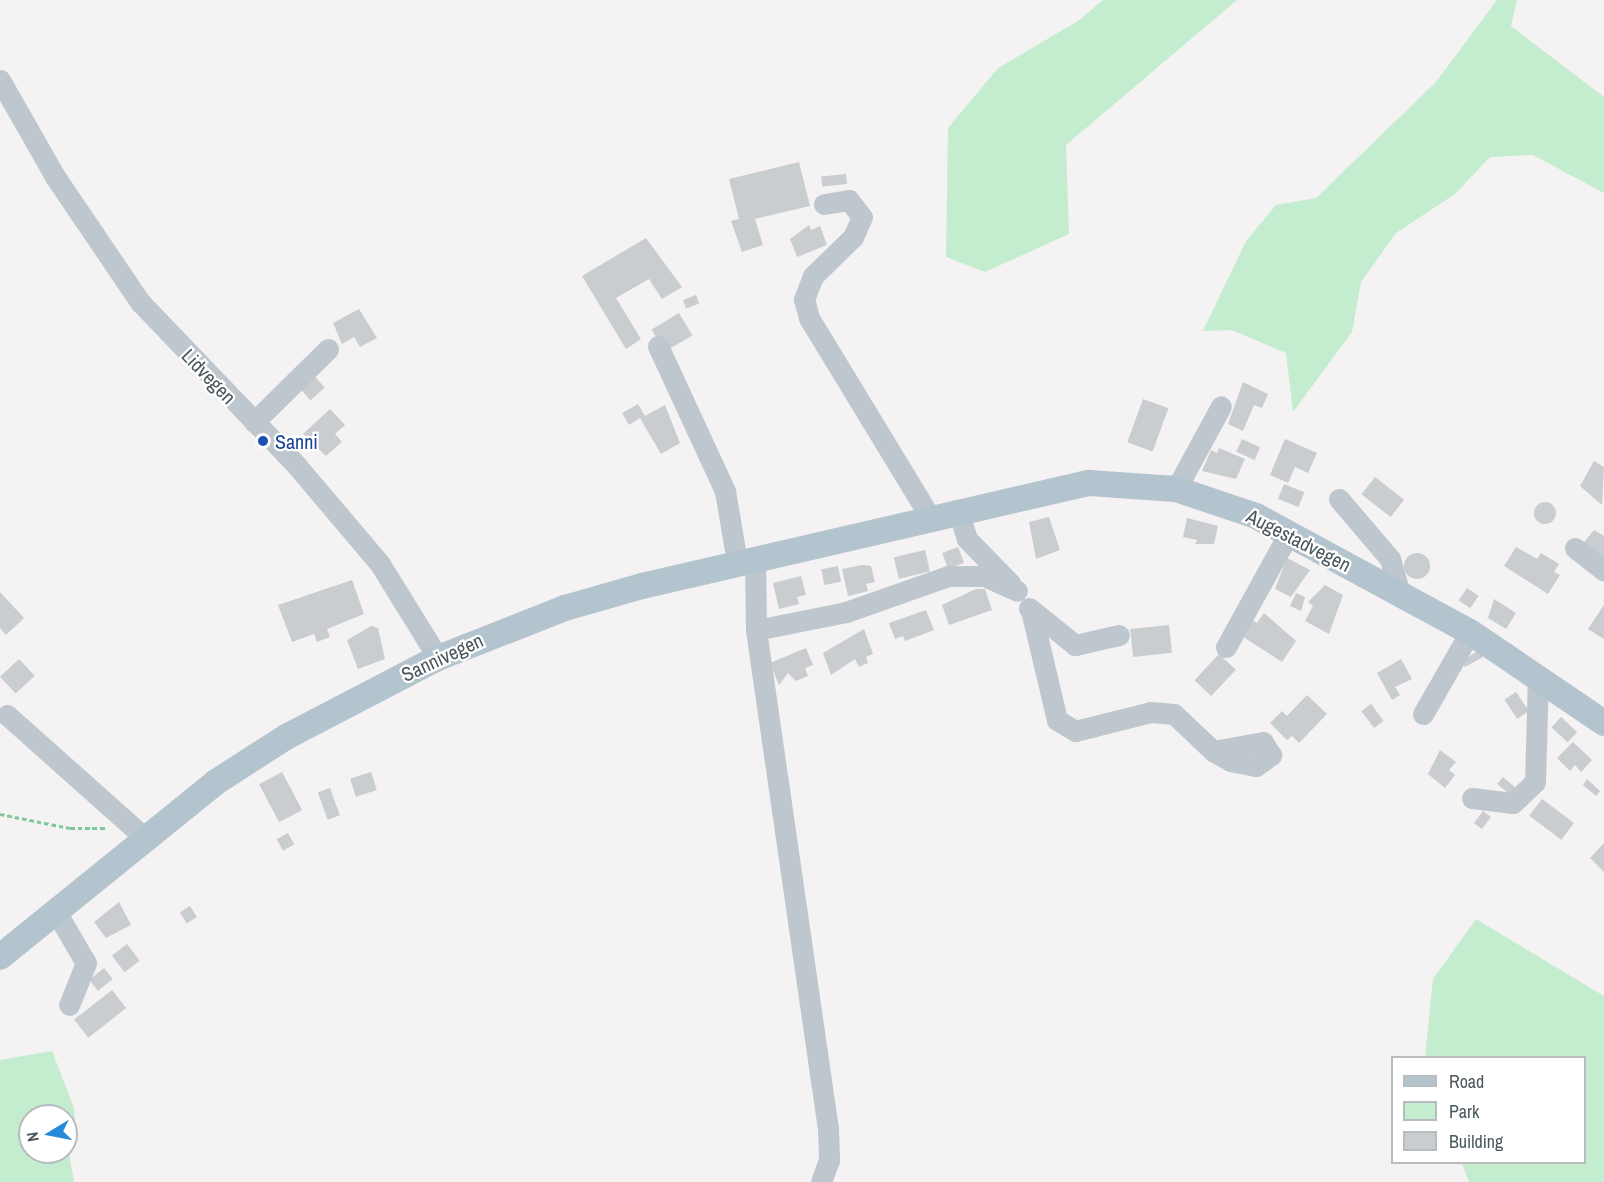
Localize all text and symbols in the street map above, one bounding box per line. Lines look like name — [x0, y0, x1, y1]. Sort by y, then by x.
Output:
street label: Lidvegen — [177, 343, 241, 409]
place label: Sanni — [275, 429, 318, 453]
marker: Sanni — [256, 434, 270, 448]
street label: Augestadvegen — [1243, 503, 1355, 577]
street label: Sannivegen — [397, 628, 487, 686]
legend — [1391, 1056, 1586, 1164]
text: Road — [1449, 1069, 1484, 1094]
text: Park — [1449, 1099, 1479, 1124]
north arrow — [18, 1104, 78, 1164]
text: Building — [1449, 1129, 1503, 1154]
text: N — [21, 1130, 44, 1143]

